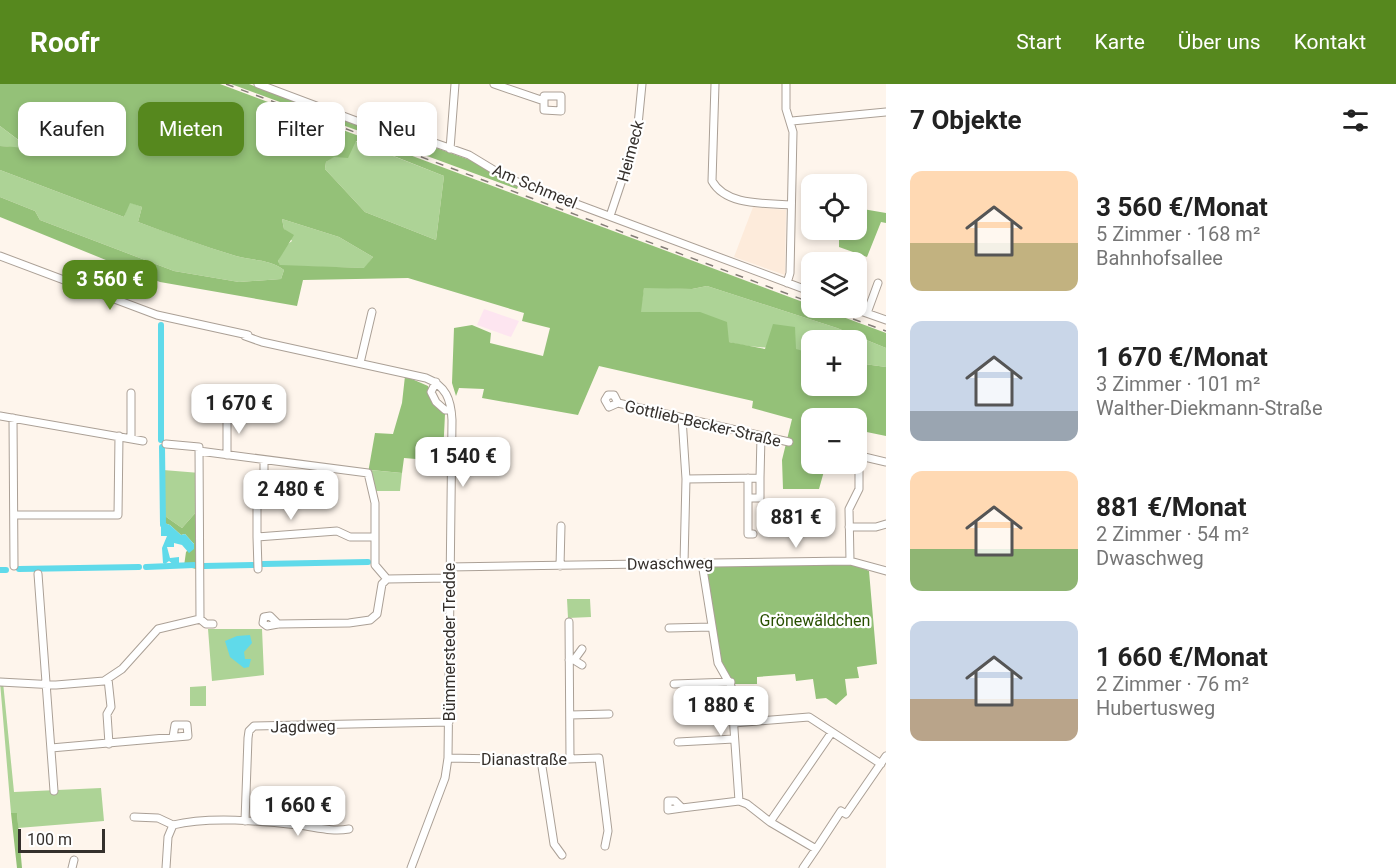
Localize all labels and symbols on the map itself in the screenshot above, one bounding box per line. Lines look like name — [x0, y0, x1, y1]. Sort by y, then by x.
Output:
street label: Heimeck — [613, 117, 648, 184]
street label: Am Schmeel — [490, 160, 580, 213]
pin: 3 560 € — [55, 260, 165, 311]
pin: 1 670 € — [184, 384, 294, 435]
street label: Gottlieb-Becker-Straße — [623, 396, 783, 451]
pin: 1 540 € — [408, 437, 518, 488]
pin: 2 480 € — [236, 470, 346, 521]
pin: 881 € — [754, 498, 838, 549]
street label: Dwaschweg — [627, 553, 713, 574]
street label: Bümmersteder Tredde — [440, 563, 459, 721]
park label: Grönewäldchen — [760, 611, 870, 630]
pin: 1 880 € — [666, 686, 776, 737]
street label: Jagdweg — [270, 716, 336, 737]
street label: Dianastraße — [481, 750, 567, 769]
pin: 1 660 € — [243, 786, 353, 837]
scale bar — [18, 826, 105, 854]

